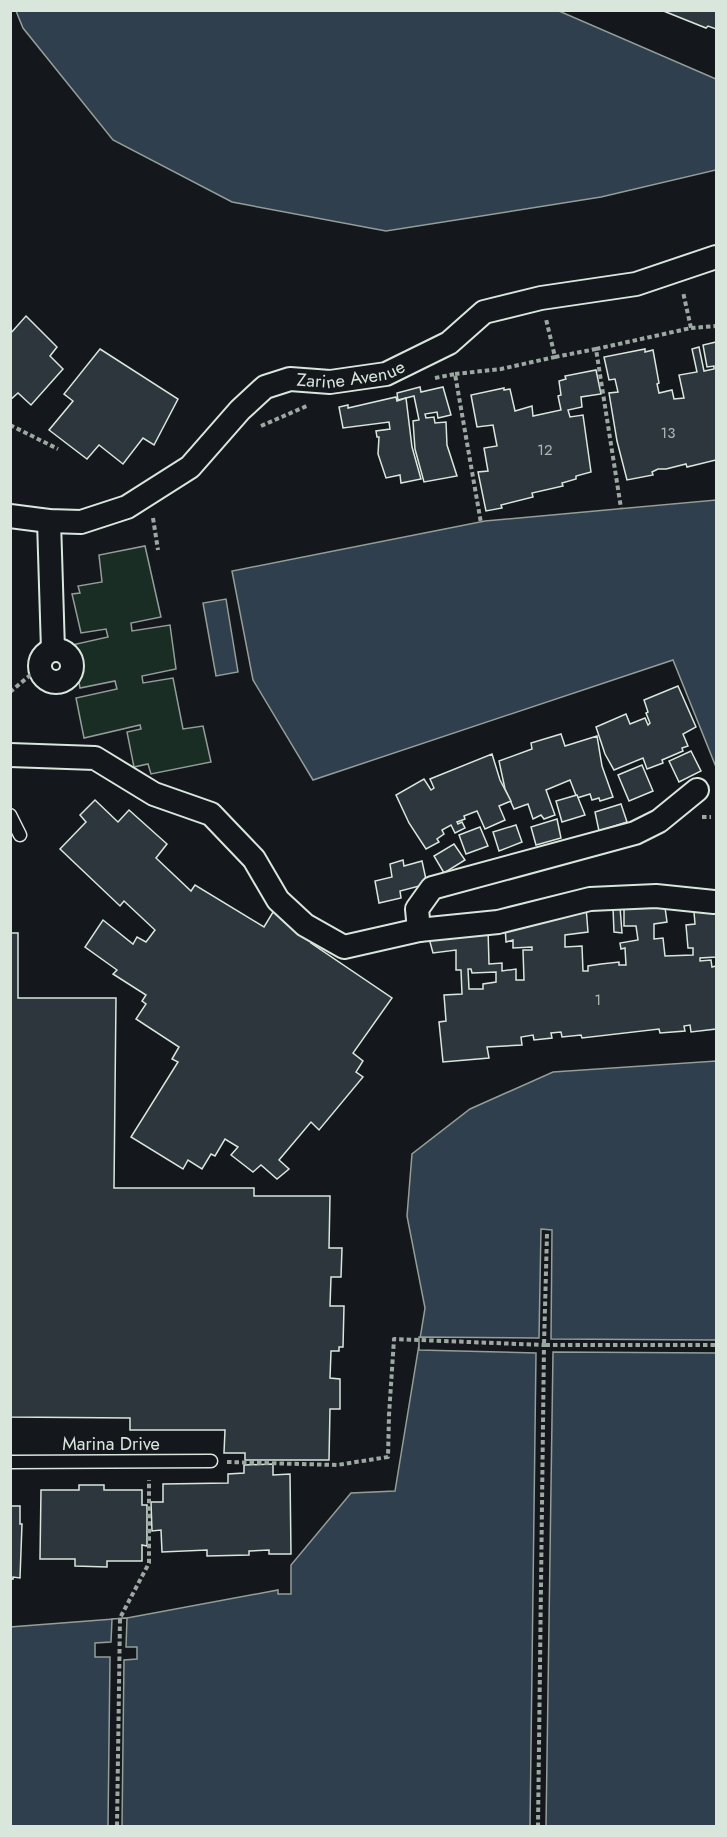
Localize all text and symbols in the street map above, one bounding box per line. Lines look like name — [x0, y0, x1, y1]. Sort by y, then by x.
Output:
street label: Zarine Avenue — [296, 354, 409, 395]
house number: 13 — [661, 422, 675, 444]
house number: 12 — [537, 439, 553, 461]
house number: 1 — [595, 989, 601, 1011]
street label: Marina Drive — [62, 1431, 160, 1457]

